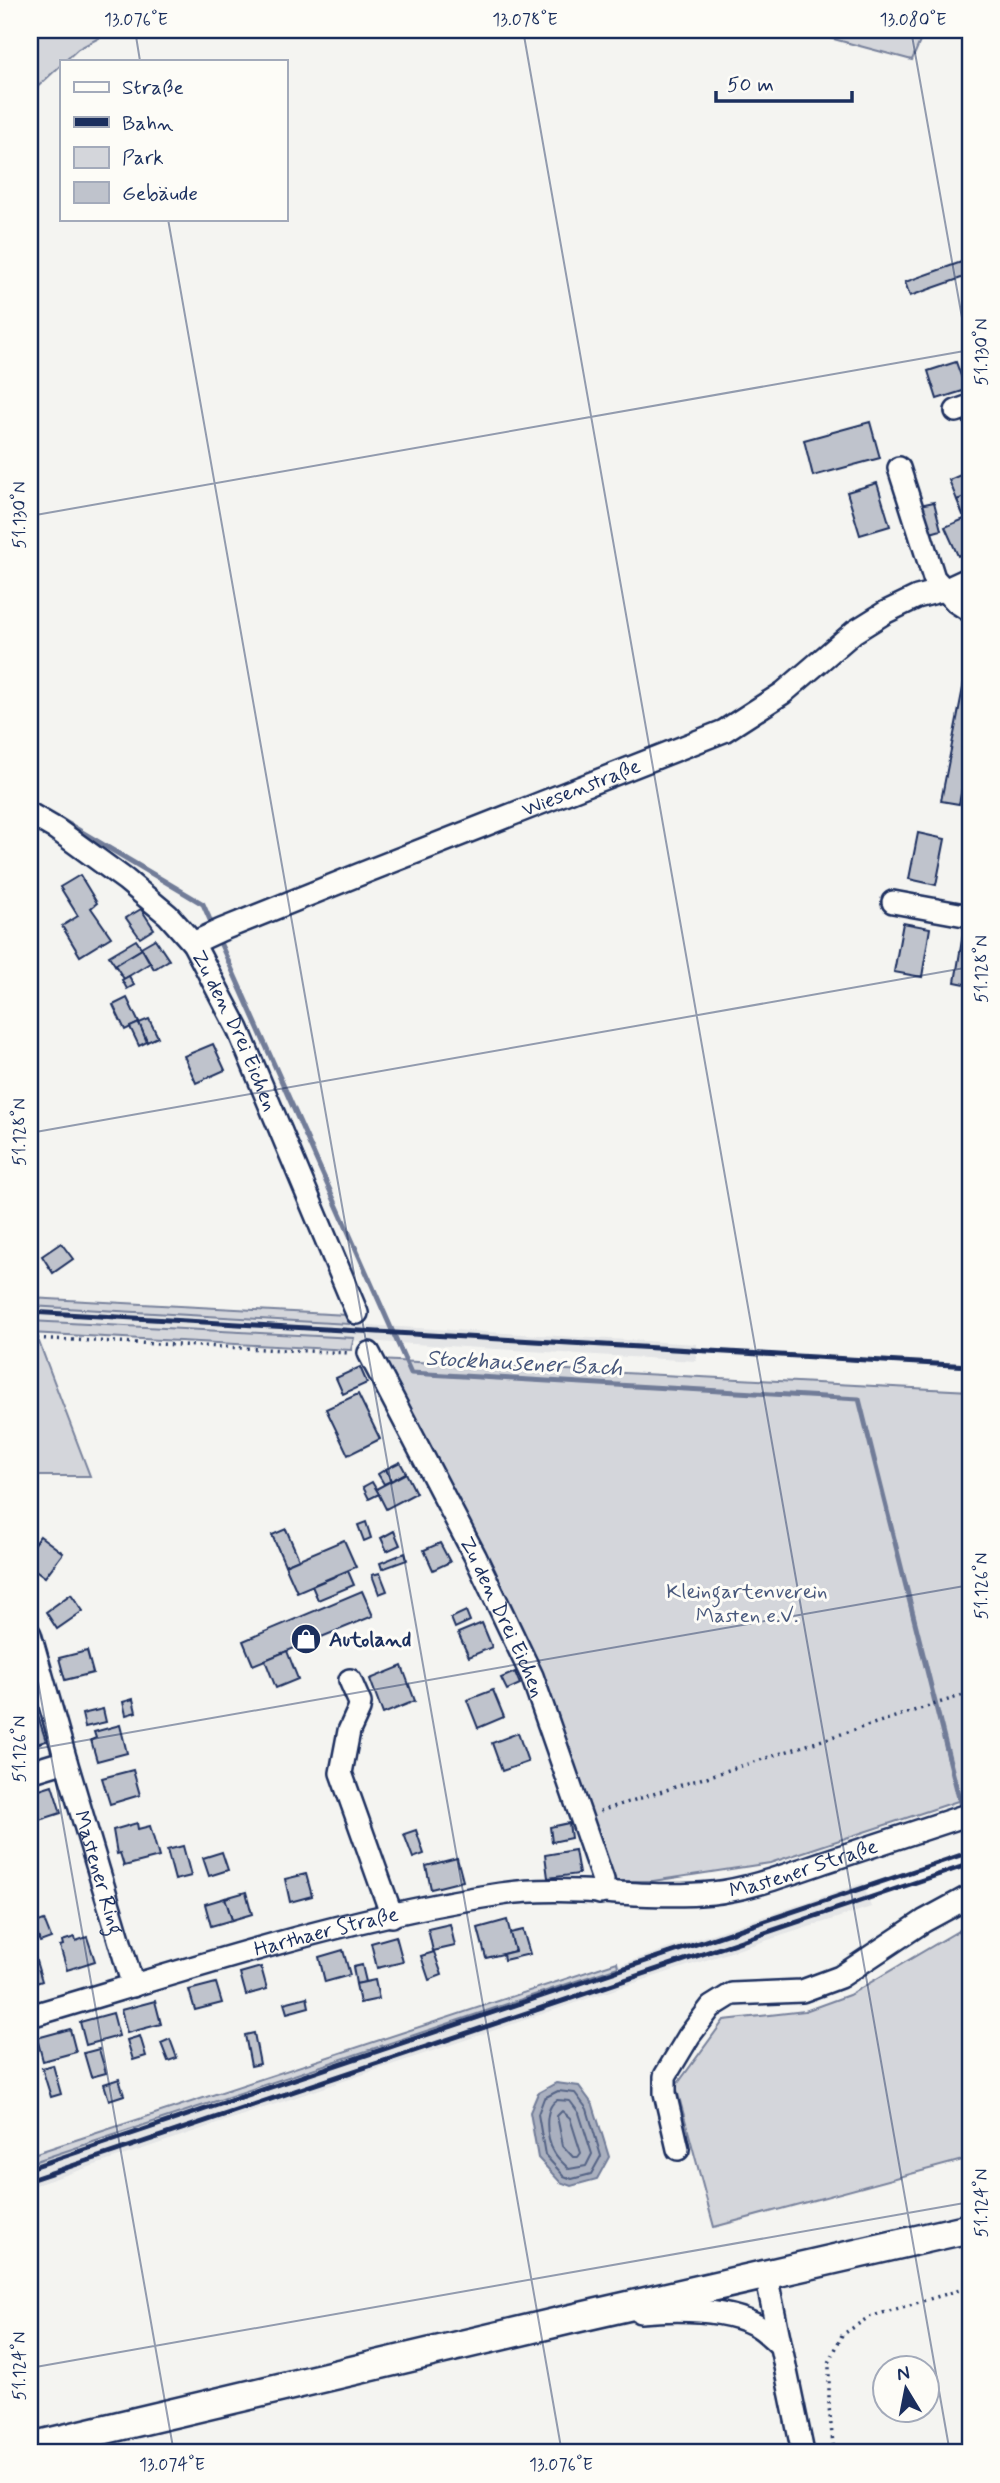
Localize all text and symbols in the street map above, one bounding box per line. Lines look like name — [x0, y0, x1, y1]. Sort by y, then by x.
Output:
text: 13.076°E — [104, 8, 168, 32]
text: 13.078°E — [492, 8, 558, 32]
text: 13.080°E — [879, 8, 947, 32]
legend — [60, 60, 287, 220]
scale bar — [716, 60, 853, 104]
text: 50 m — [727, 71, 774, 99]
text: Straße — [122, 74, 184, 102]
text: Bahn — [122, 110, 174, 138]
text: Park — [122, 144, 164, 172]
text: Gebäude — [122, 180, 198, 208]
text: 51.130°N — [970, 318, 994, 386]
text: 51.130°N — [8, 481, 32, 549]
street label: Wiesenstraße — [518, 752, 645, 824]
text: 51.128°N — [970, 935, 994, 1003]
street label: Zu den Drei Eichen — [184, 946, 284, 1116]
text: 51.128°N — [8, 1098, 32, 1166]
water label: Stockhausener Bach — [425, 1344, 623, 1384]
street label: Zu den Drei Eichen — [452, 1532, 551, 1701]
text: 51.126°N — [970, 1553, 994, 1619]
park label: Kleingartenverein Masten e.V. — [666, 1578, 828, 1630]
shop icon: Autoland — [289, 1622, 323, 1656]
place label: Autoland — [329, 1626, 411, 1654]
text: 51.126°N — [8, 1716, 32, 1782]
street label: Mastener Ring — [67, 1807, 130, 1939]
street label: Mastener Straße — [727, 1832, 881, 1905]
street label: Harthaer Straße — [251, 1900, 401, 1964]
text: 51.124°N — [970, 2169, 994, 2238]
text: 51.124°N — [8, 2332, 32, 2401]
north arrow — [870, 2354, 940, 2424]
text: N — [895, 2360, 912, 2387]
text: 13.074°E — [139, 2453, 205, 2477]
text: 13.076°E — [529, 2453, 593, 2477]

